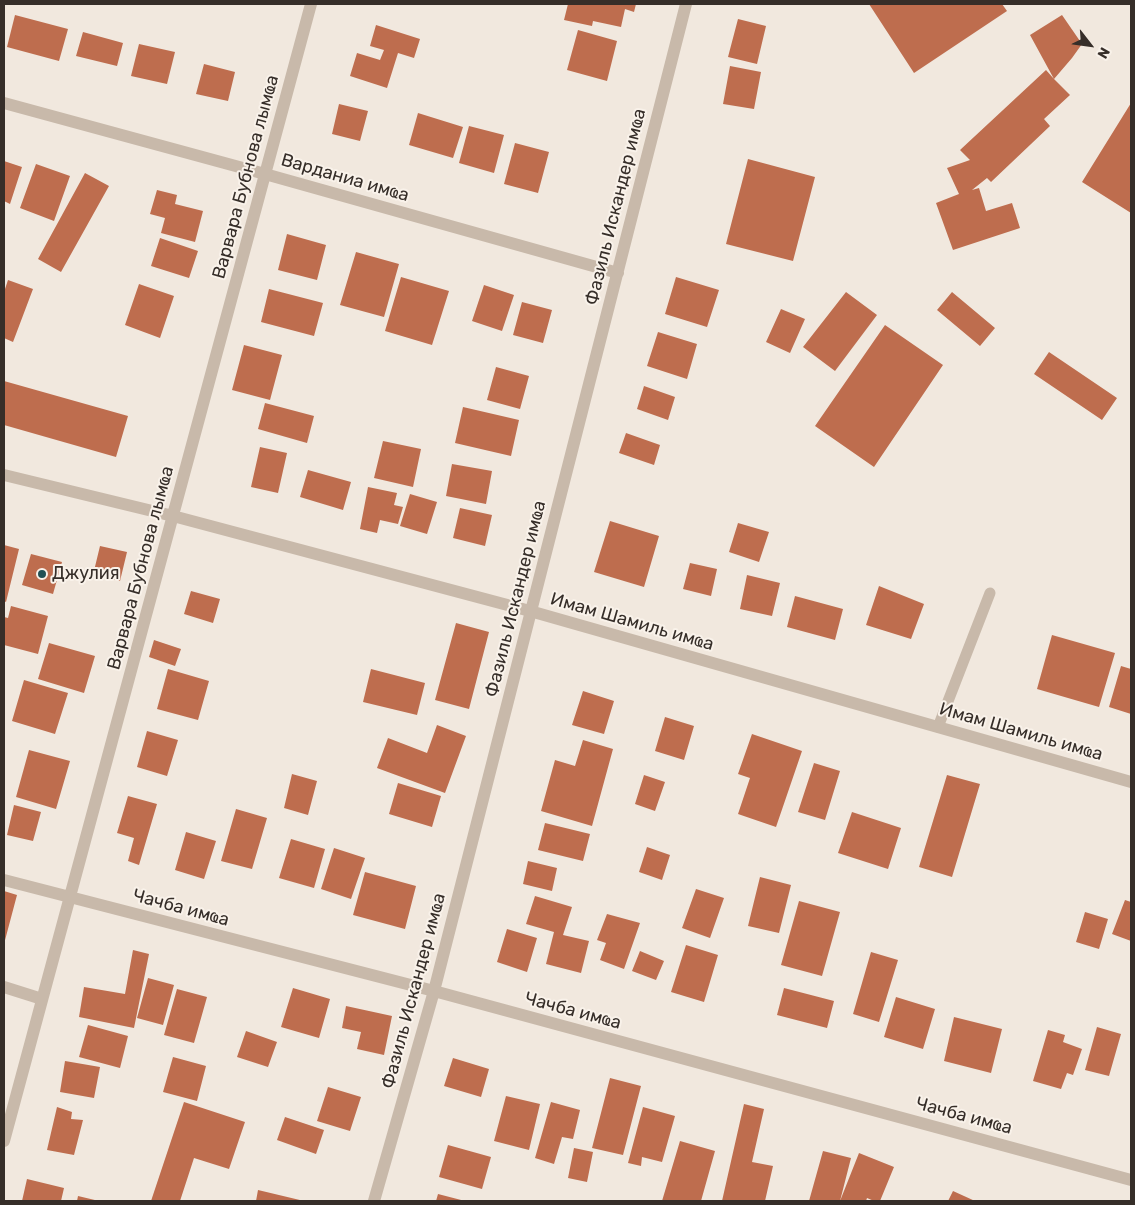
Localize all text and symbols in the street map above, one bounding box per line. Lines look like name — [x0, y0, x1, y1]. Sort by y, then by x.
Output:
north arrow — [1065, 20, 1115, 70]
text: N — [1094, 44, 1113, 61]
street label: Варвара Бубнова лымҩа — [208, 73, 284, 281]
street label: Фазиль Искандер имҩа — [581, 106, 651, 308]
street label: Варданиа имҩа — [278, 149, 412, 207]
street label: Варвара Бубнова лымҩа — [103, 464, 179, 672]
street label: Фазиль Искандер имҩа — [481, 498, 551, 700]
place label: Джулия — [52, 563, 120, 585]
marker: Джулия — [36, 568, 48, 580]
street label: Имам Шамиль имҩа — [548, 588, 716, 656]
street label: Имам Шамиль имҩа — [937, 698, 1105, 766]
street label: Чачба имҩа — [130, 885, 232, 931]
street label: Фазиль Искандер имҩа — [377, 891, 451, 1091]
street label: Чачба имҩа — [522, 988, 624, 1034]
street label: Чачба имҩа — [913, 1093, 1015, 1139]

